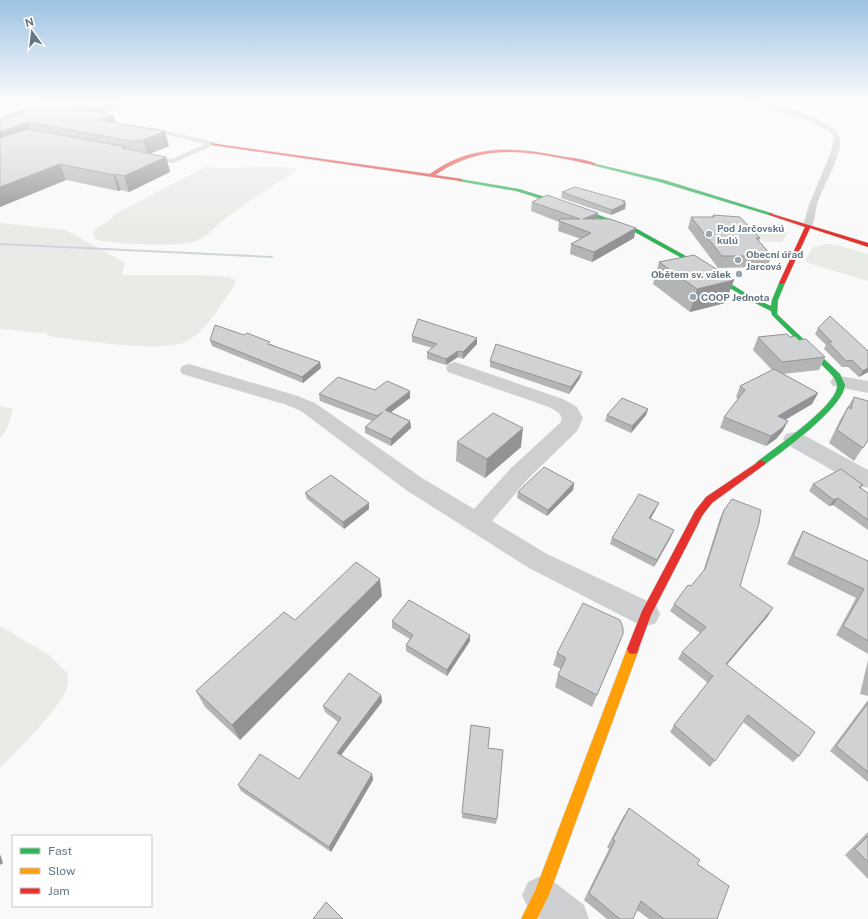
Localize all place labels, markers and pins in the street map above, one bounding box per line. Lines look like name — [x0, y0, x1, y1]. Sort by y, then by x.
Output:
place label: Pod Jarčovskú kulú — [717, 222, 784, 246]
marker: Pod Jarčovskú kulú — [704, 229, 714, 239]
place label: Obecní úřad Jarcová — [746, 248, 803, 272]
marker: Obecní úřad Jarcová — [733, 255, 743, 265]
place label: Obětem sv. válek — [651, 268, 731, 280]
marker: Obětem sv. válek — [734, 269, 744, 279]
place label: COOP Jednota — [701, 291, 770, 303]
marker: COOP Jednota — [688, 292, 698, 302]

